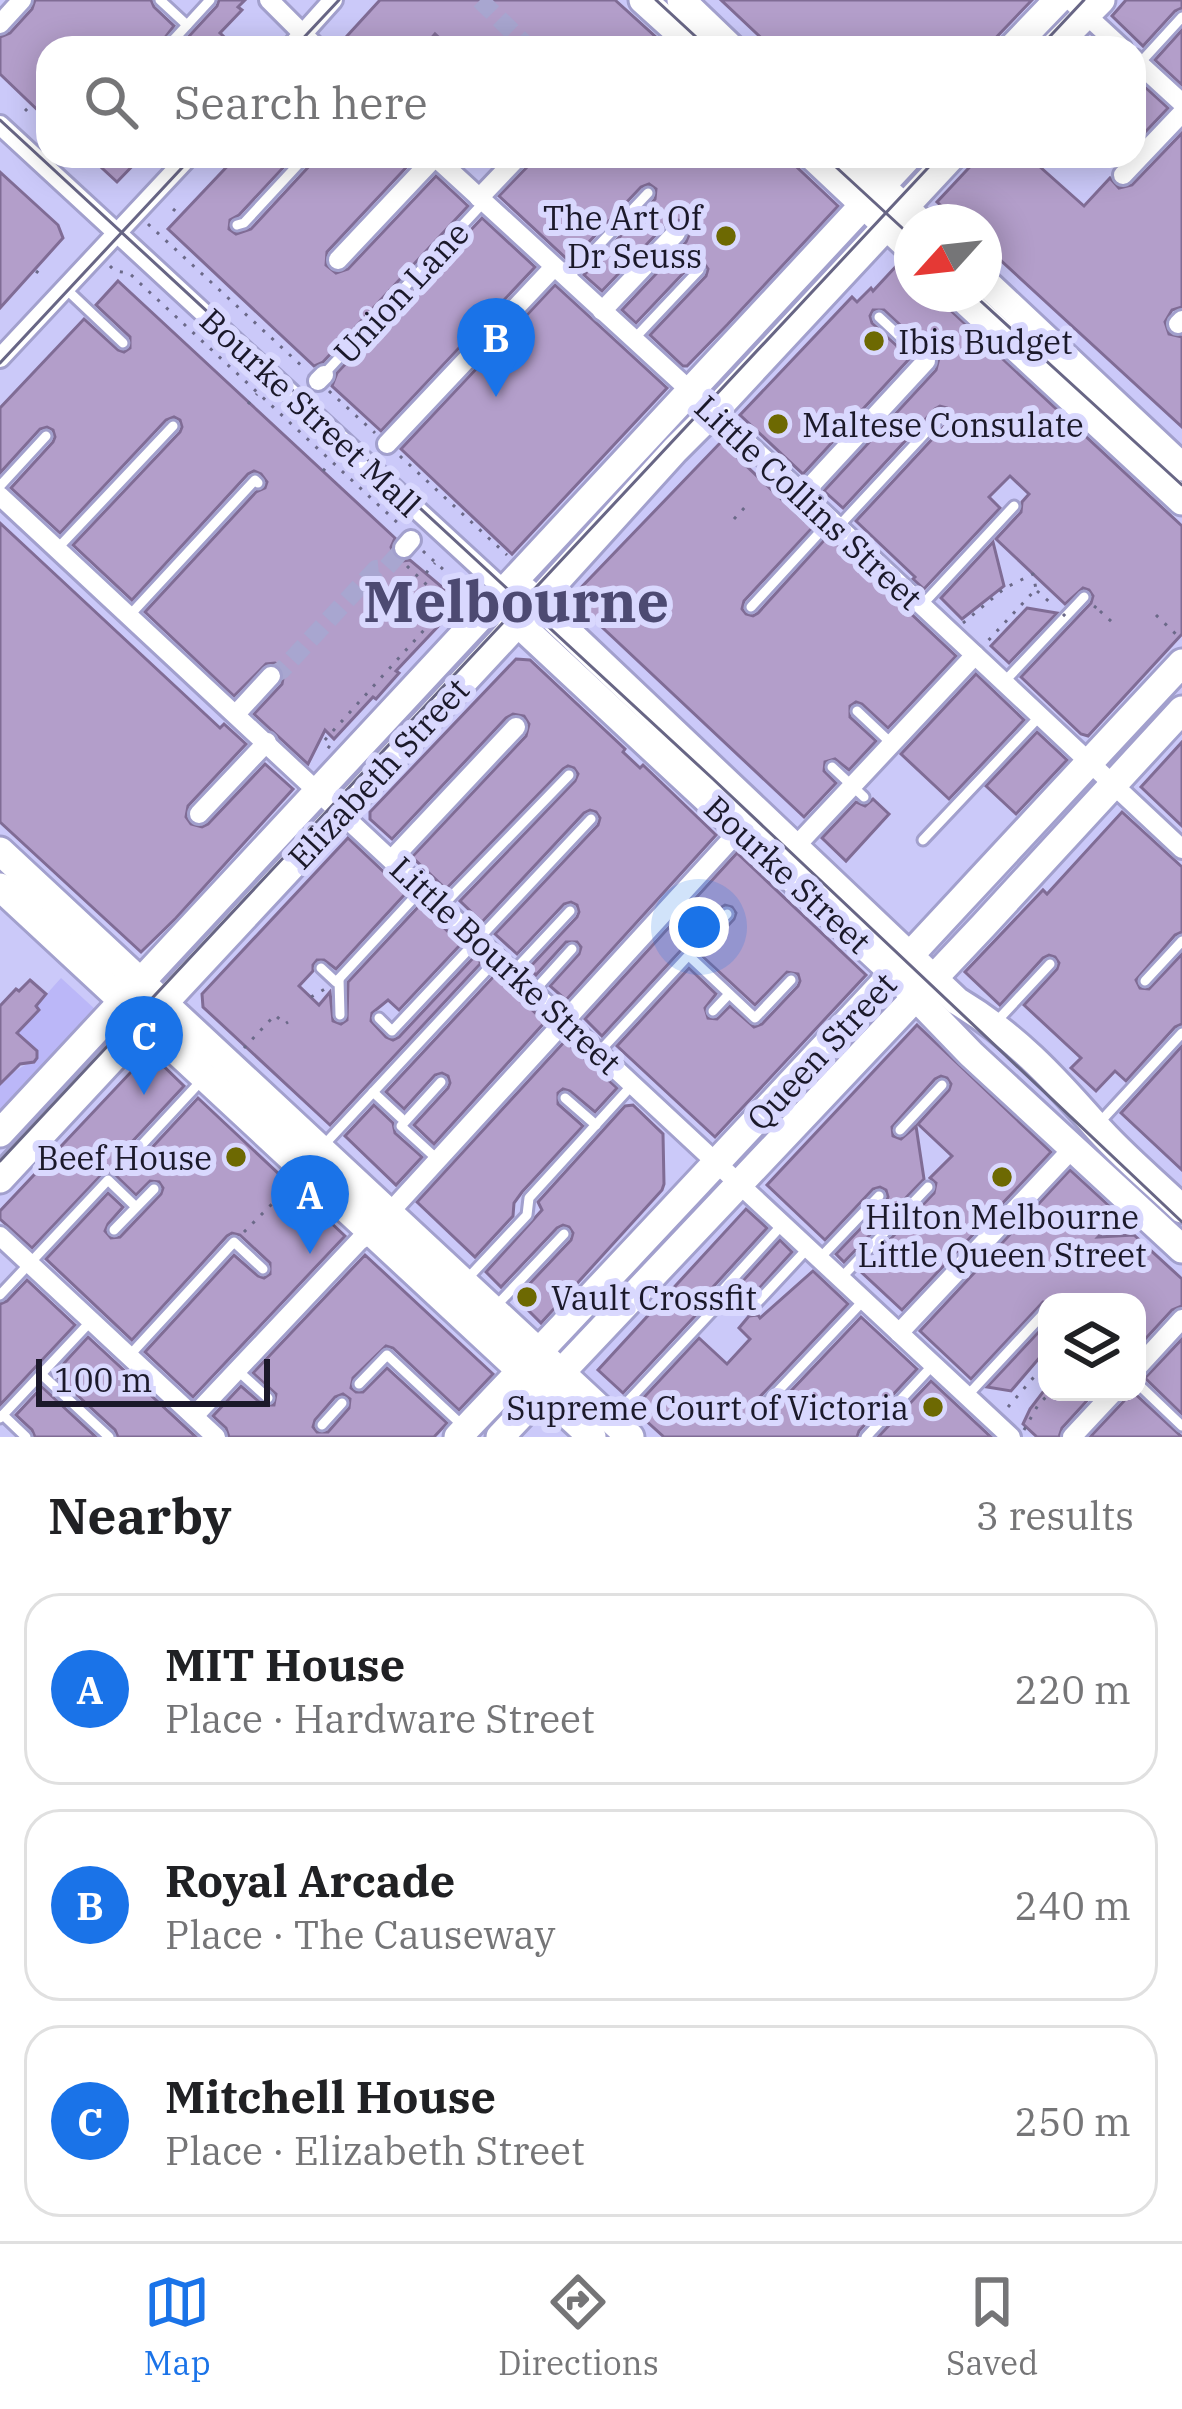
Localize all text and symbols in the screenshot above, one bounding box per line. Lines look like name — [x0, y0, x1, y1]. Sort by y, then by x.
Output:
search box — [36, 36, 1146, 168]
icon: search — [78, 69, 144, 135]
text: Search here — [174, 73, 428, 131]
place label: The Art Of Dr Seuss — [543, 196, 705, 277]
north arrow — [894, 204, 1002, 312]
street label: Union Lane — [324, 212, 478, 372]
marker: The Art Of Dr Seuss — [713, 223, 739, 249]
street label: Bourke Street Mall — [191, 298, 431, 526]
pin: B — [457, 298, 535, 397]
place label: Ibis Budget — [898, 320, 1073, 363]
marker: Ibis Budget — [861, 328, 887, 354]
street label: Little Collins Street — [686, 385, 932, 619]
place label: Maltese Consulate — [802, 403, 1084, 446]
marker: Maltese Consulate — [765, 411, 791, 437]
district label: Melbourne — [363, 564, 669, 638]
street label: Elizabeth Street — [278, 668, 478, 878]
street label: Bourke Street — [696, 786, 880, 962]
street label: Little Bourke Street — [381, 847, 631, 1083]
your location — [669, 897, 729, 957]
street label: Queen Street — [737, 963, 905, 1139]
pin: C — [105, 996, 183, 1095]
place label: Beef House — [37, 1136, 212, 1179]
marker: Beef House — [223, 1144, 249, 1170]
pin: A — [271, 1155, 349, 1254]
marker: Hilton Melbourne Little Queen Street — [989, 1164, 1015, 1190]
place label: Hilton Melbourne Little Queen Street — [857, 1195, 1147, 1276]
place label: Vault Crossfit — [551, 1276, 757, 1319]
marker: Vault Crossfit — [514, 1284, 540, 1310]
map controls — [1038, 1293, 1146, 1401]
button: layers — [1038, 1293, 1146, 1401]
scale bar — [36, 1353, 270, 1406]
text: 100 m — [54, 1358, 153, 1401]
place label: Supreme Court of Victoria — [506, 1386, 909, 1429]
marker: Supreme Court of Victoria — [920, 1394, 946, 1420]
text: Nearby — [48, 1482, 232, 1548]
text: 3 results — [976, 1490, 1134, 1541]
text: MIT House — [165, 1635, 405, 1693]
text: A — [76, 1664, 104, 1715]
text: 220 m — [1015, 1664, 1131, 1715]
text: Place · Hardware Street — [165, 1693, 595, 1744]
text: Royal Arcade — [165, 1851, 455, 1909]
text: B — [76, 1880, 104, 1931]
text: 240 m — [1015, 1880, 1131, 1931]
text: Place · The Causeway — [165, 1909, 555, 1960]
text: Mitchell House — [165, 2067, 496, 2125]
text: C — [77, 2096, 103, 2147]
text: 250 m — [1015, 2096, 1131, 2147]
text: Place · Elizabeth Street — [165, 2125, 585, 2176]
tab: Map — [144, 2269, 211, 2384]
tab: Directions — [498, 2269, 659, 2384]
tab: Saved — [946, 2269, 1038, 2384]

